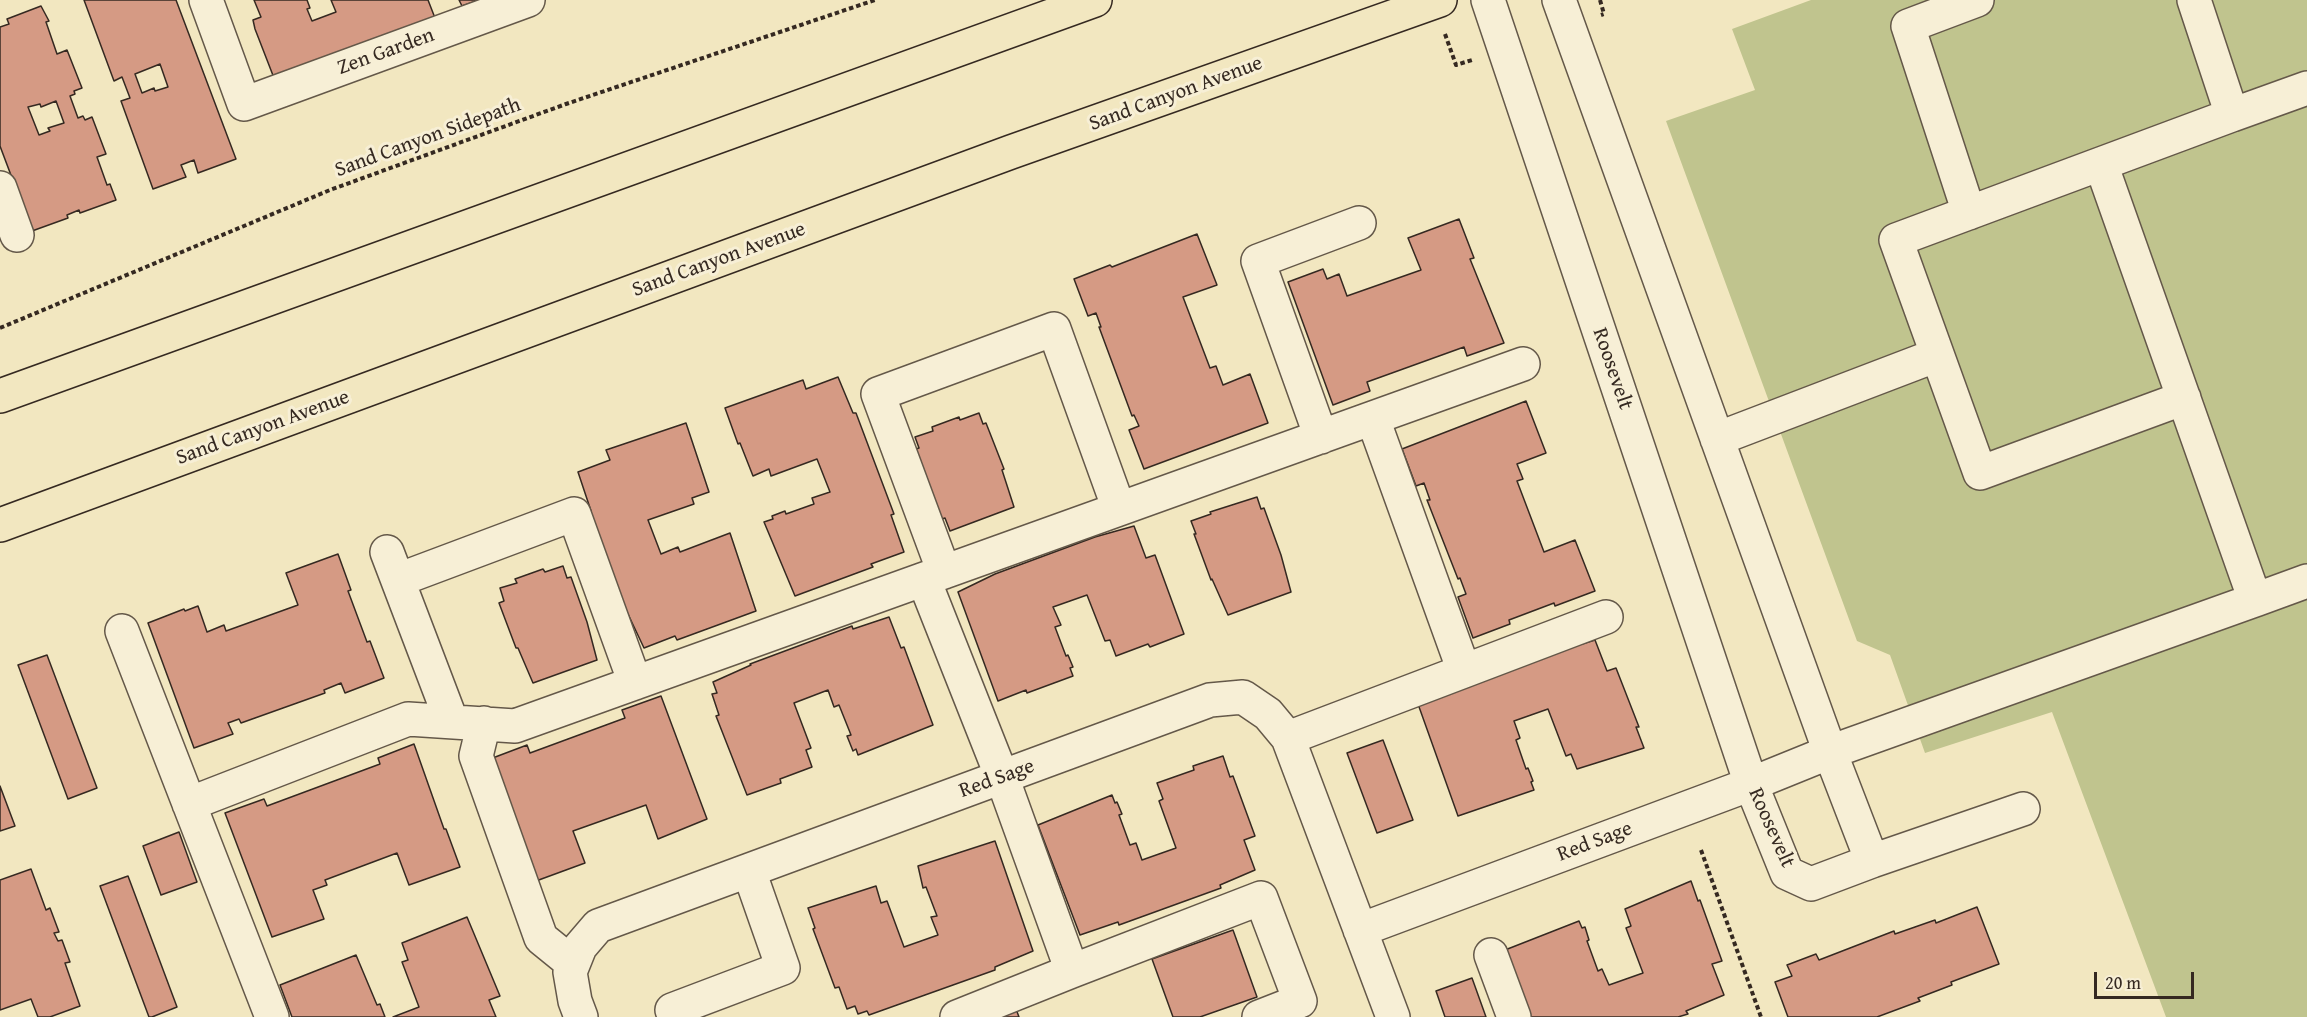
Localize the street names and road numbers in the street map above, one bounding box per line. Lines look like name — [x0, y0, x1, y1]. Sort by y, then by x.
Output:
street label: Zen Garden — [334, 23, 438, 81]
street label: Sand Canyon Avenue — [1086, 51, 1266, 137]
street label: Sand Canyon Sidepath — [332, 93, 524, 183]
street label: Sand Canyon Avenue — [629, 217, 809, 303]
street label: Roosevelt — [1586, 325, 1638, 413]
street label: Sand Canyon Avenue — [173, 385, 353, 471]
street label: Red Sage — [956, 754, 1038, 804]
street label: Roosevelt — [1742, 784, 1800, 872]
street label: Red Sage — [1554, 816, 1636, 868]

